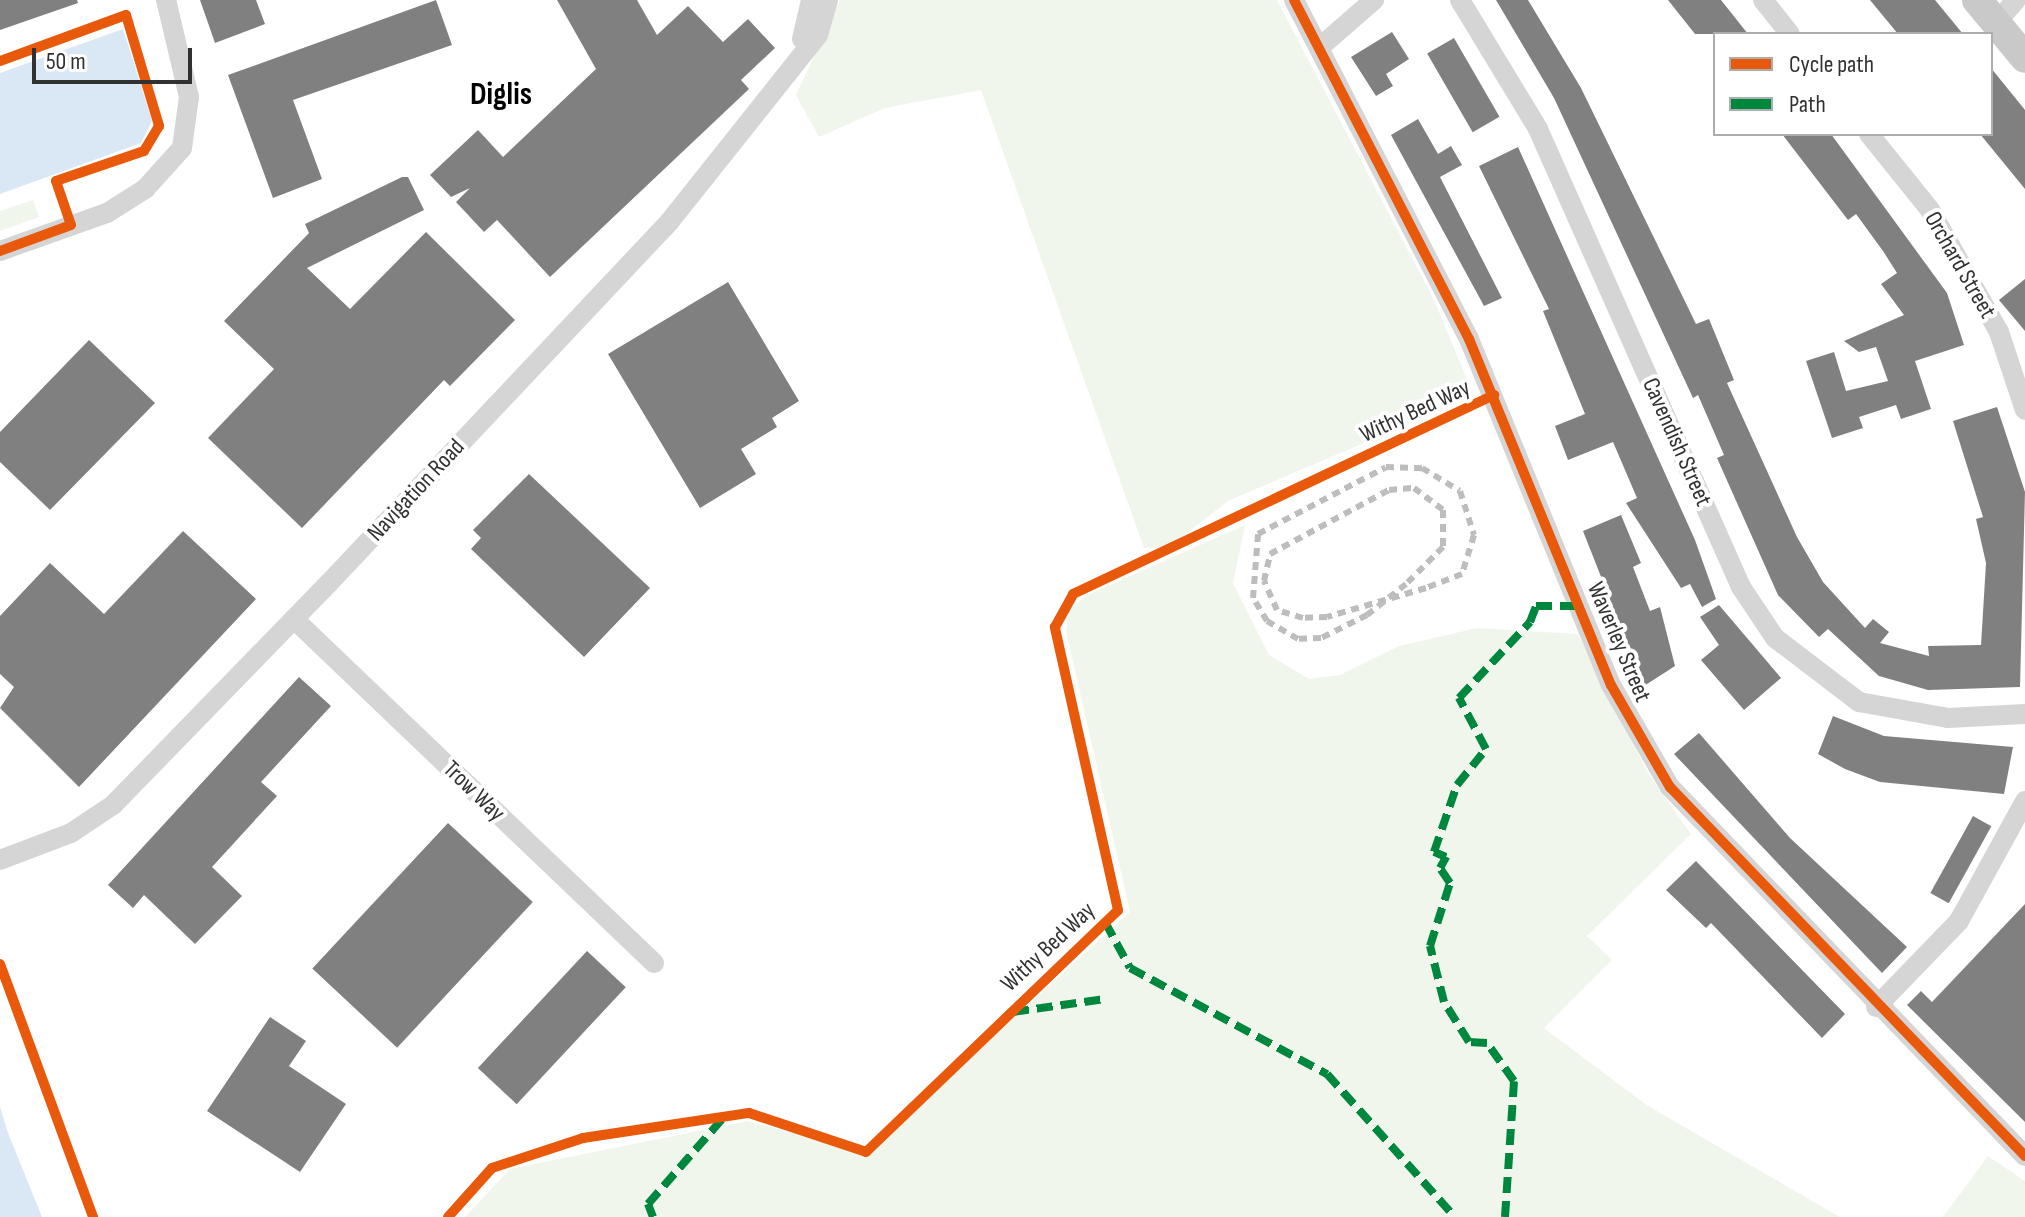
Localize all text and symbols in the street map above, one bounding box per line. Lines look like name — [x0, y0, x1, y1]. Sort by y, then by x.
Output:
scale bar — [36, 32, 196, 82]
legend — [1713, 32, 1993, 136]
text: 50 m — [46, 47, 86, 76]
text: Cycle path — [1789, 50, 1874, 79]
district label: Diglis — [470, 76, 532, 114]
text: Path — [1789, 90, 1826, 119]
street label: Orchard Street — [1918, 207, 2002, 323]
street label: Withy Bed Way — [1355, 373, 1475, 449]
street label: Cavendish Street — [1636, 374, 1718, 510]
street label: Navigation Road — [361, 433, 471, 547]
street label: Waverley Street — [1581, 578, 1657, 706]
street label: Trow Way — [437, 755, 511, 827]
street label: Withy Bed Way — [995, 896, 1101, 998]

